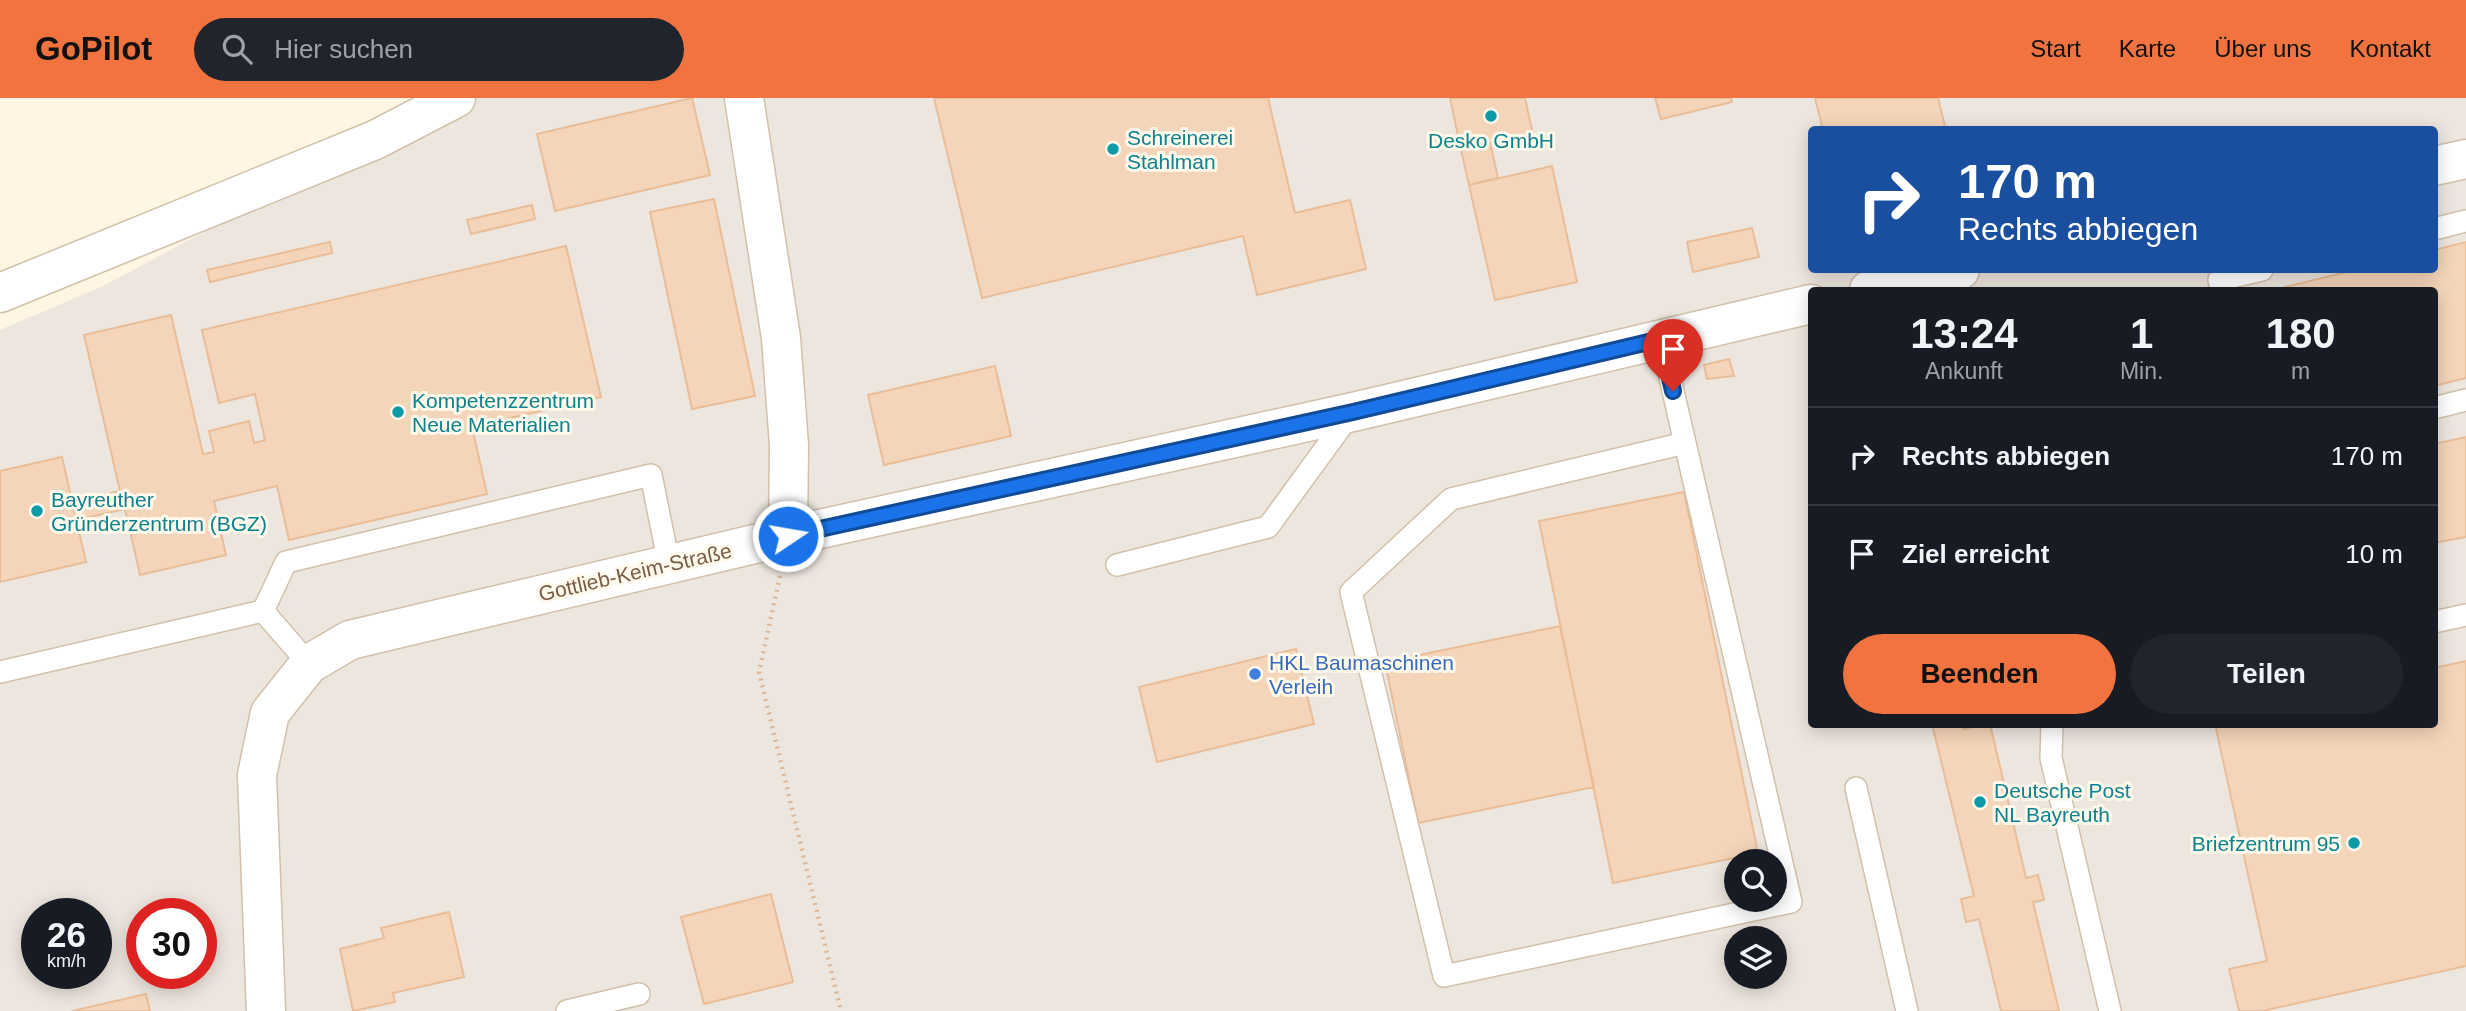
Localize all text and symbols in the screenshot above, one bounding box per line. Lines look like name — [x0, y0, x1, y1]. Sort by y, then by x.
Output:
search box — [194, 18, 684, 81]
text: GoPilot — [35, 30, 152, 67]
icon: search — [218, 30, 256, 68]
text: Hier suchen — [274, 34, 413, 64]
text: Start — [2030, 35, 2081, 62]
text: Karte — [2119, 35, 2176, 62]
text: Über uns — [2214, 35, 2312, 62]
text: Kontakt — [2350, 35, 2431, 62]
marker: Desko GmbH — [1483, 108, 1499, 124]
place label: Schreinerei Stahlman — [1127, 126, 1233, 173]
place label: Desko GmbH — [1428, 129, 1554, 152]
marker: Schreinerei Stahlman — [1105, 141, 1121, 157]
icon: right — [1843, 154, 1934, 245]
text: 170 m — [1958, 154, 2097, 208]
text: Rechts abbiegen — [1958, 211, 2198, 247]
text: 13:24 — [1910, 310, 2018, 357]
text: 1 — [2130, 310, 2153, 357]
text: 180 — [2266, 310, 2336, 357]
pin — [1643, 319, 1703, 391]
icon: arrive — [1654, 330, 1692, 368]
text: Ankunft — [1925, 358, 2003, 384]
text: Min. — [2120, 358, 2163, 384]
text: m — [2291, 358, 2310, 384]
place label: Kompetenzzentrum Neue Materialien — [412, 389, 594, 436]
marker: Kompetenzzentrum Neue Materialien — [390, 404, 406, 420]
icon: right — [1843, 437, 1881, 475]
text: Rechts abbiegen — [1902, 441, 2110, 471]
text: 170 m — [2331, 441, 2403, 471]
place label: Bayreuther Gründerzentrum (BGZ) — [51, 488, 267, 535]
position arrow — [751, 499, 825, 573]
marker: Bayreuther Gründerzentrum (BGZ) — [29, 503, 45, 519]
icon: arrive — [1843, 535, 1881, 573]
street label: Gottlieb-Keim-Straße — [536, 539, 734, 605]
text: Ziel erreicht — [1902, 539, 2049, 569]
text: 10 m — [2345, 539, 2403, 569]
button: Beenden — [1843, 634, 2116, 714]
button: Teilen — [2130, 634, 2403, 714]
place label: HKL Baumaschinen Verleih — [1269, 651, 1454, 698]
marker: HKL Baumaschinen Verleih — [1247, 666, 1263, 682]
place label: Deutsche Post NL Bayreuth — [1994, 779, 2131, 826]
marker: Deutsche Post NL Bayreuth — [1972, 794, 1988, 810]
place label: Briefzentrum 95 — [2192, 832, 2340, 855]
marker: Briefzentrum 95 — [2346, 835, 2362, 851]
map controls — [1724, 849, 1787, 989]
button: search — [1724, 849, 1787, 912]
speed limit sign: 30 — [126, 898, 217, 989]
text: 26 — [47, 915, 86, 954]
button: layers — [1724, 926, 1787, 989]
text: km/h — [47, 951, 86, 971]

